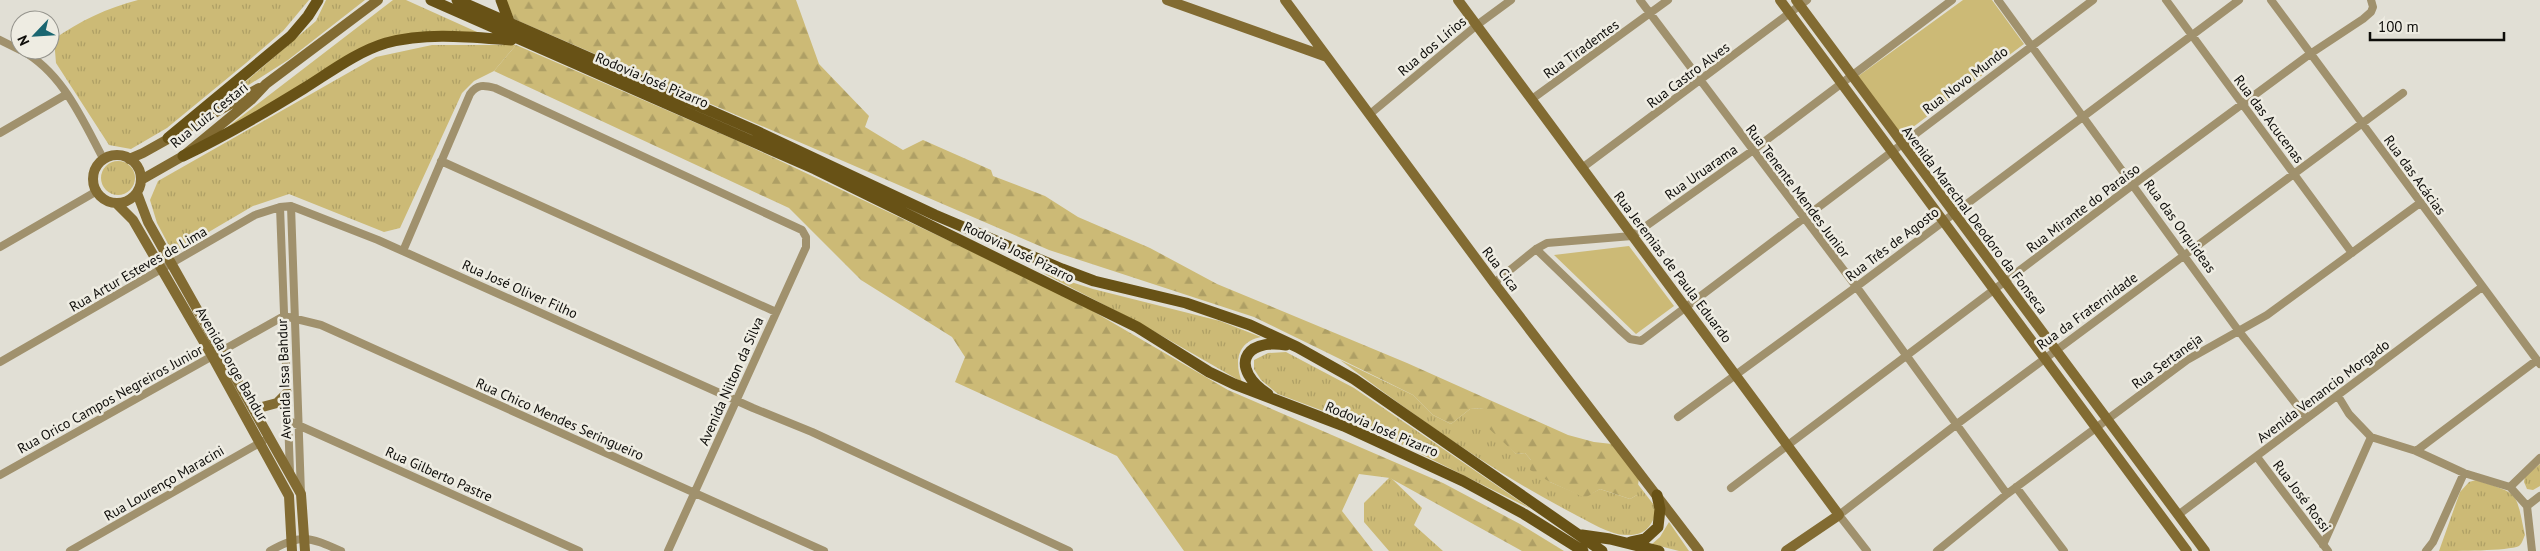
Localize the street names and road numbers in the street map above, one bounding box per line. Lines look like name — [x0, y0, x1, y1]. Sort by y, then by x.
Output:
street label: Rua dos Lírios — [1394, 12, 1470, 80]
street label: Rua Tiradentes — [1540, 15, 1622, 82]
street label: Rua Castro Alves — [1643, 38, 1733, 112]
street label: Rua Novo Mundo — [1919, 42, 2011, 118]
street label: Rodovia José Pizarro — [593, 48, 711, 112]
street label: Rua das Acucenas — [2230, 71, 2308, 167]
street label: Rua Luiz Cestari — [166, 78, 252, 152]
street label: Rua Tenente Mendes Junior — [1742, 121, 1854, 261]
street label: Avenida Marechal Deodoro da Fonseca — [1898, 122, 2052, 318]
street label: Rua das Acácias — [2380, 132, 2450, 218]
street label: Rua Uruarama — [1661, 140, 1741, 204]
street label: Rua Mirante do Paraíso — [2022, 159, 2144, 257]
street label: Rua das Orquideas — [2140, 176, 2220, 276]
street label: Rua Jeremias de Paula Eduardo — [1610, 188, 1736, 346]
street label: Rua Três de Agosto — [1842, 203, 1942, 285]
street label: Rodovia José Pizarro — [961, 217, 1077, 287]
street label: Rua Artur Esteves de Lima — [66, 222, 210, 316]
street label: Rua Cica — [1478, 243, 1524, 295]
street label: Rua José Oliver Filho — [459, 255, 581, 323]
street label: Rua da Fraternidade — [2033, 268, 2141, 354]
street label: Avenida Jorge Bahdur — [192, 304, 272, 424]
street label: Avenida Nilton da Silva — [695, 314, 768, 448]
street label: Avenida Issa Bahdur — [273, 318, 295, 439]
street label: Rua Sertaneja — [2128, 329, 2206, 393]
street label: Avenida Venancio Morgado — [2253, 335, 2393, 447]
street label: Rua Orico Campos Negreiros Junior — [14, 340, 206, 458]
street label: Rua Chico Mendes Seringueiro — [473, 374, 647, 464]
street label: Rodovia José Pizarro — [1323, 397, 1441, 461]
street label: Rua Lourenço Maracini — [101, 441, 227, 525]
street label: Rua Gilberto Pastre — [383, 442, 495, 506]
street label: Rua José Rossi — [2269, 456, 2335, 536]

